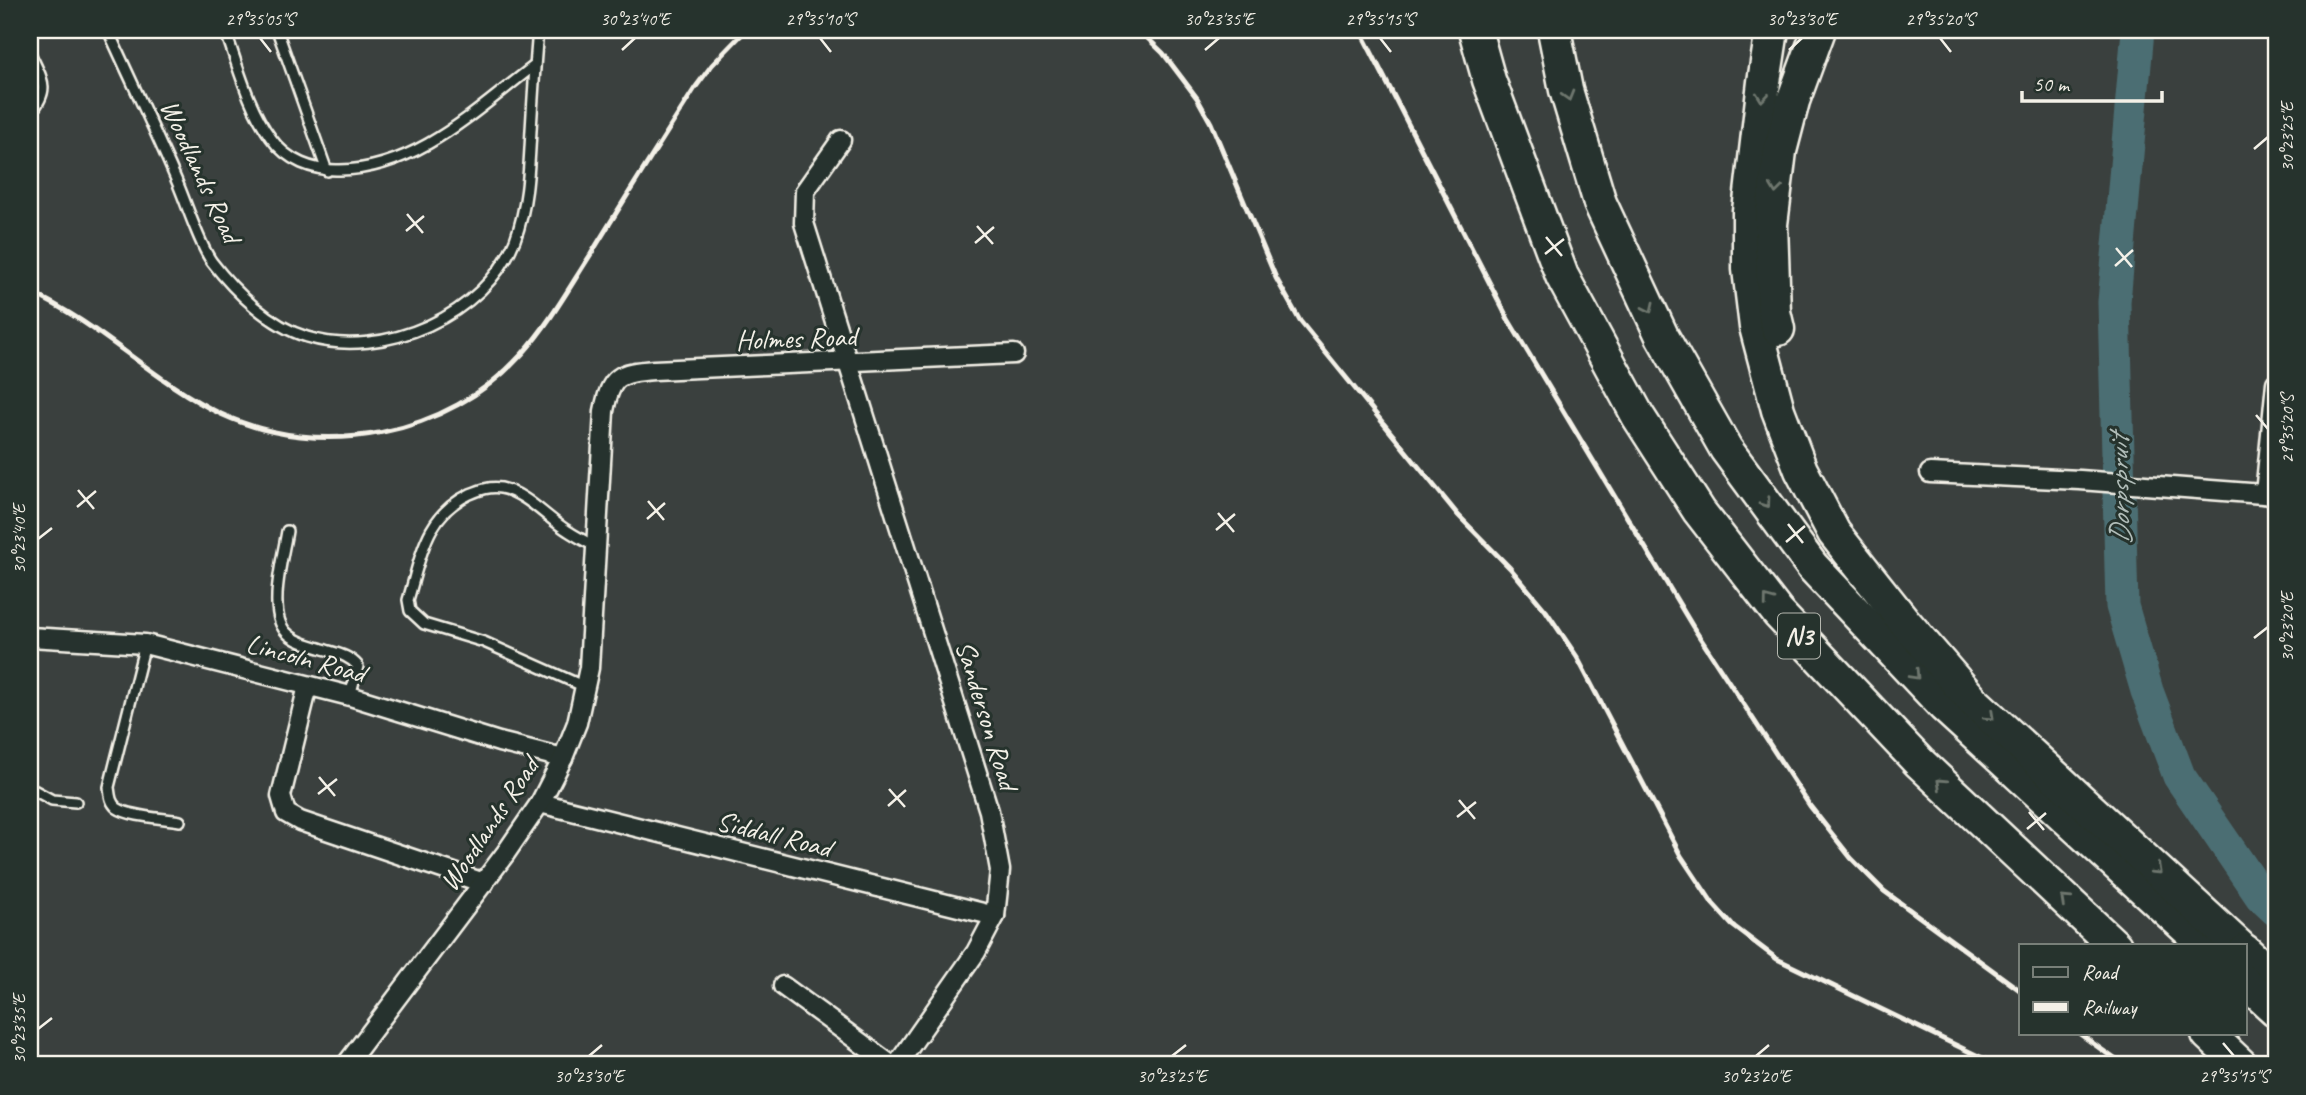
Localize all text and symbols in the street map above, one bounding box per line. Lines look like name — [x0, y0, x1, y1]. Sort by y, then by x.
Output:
text: 29°35'05"S — [226, 8, 298, 30]
text: 30°23'40"E — [600, 8, 672, 30]
text: 29°35'10"S — [786, 8, 858, 30]
text: 30°23'35"E — [1184, 8, 1256, 30]
text: 29°35'15"S — [1346, 8, 1418, 30]
text: 30°23'30"E — [1767, 8, 1839, 30]
text: 29°35'20"S — [1906, 8, 1978, 30]
scale bar — [2022, 60, 2162, 104]
text: 50 m — [2033, 71, 2071, 97]
one-way arrow — [1560, 90, 1575, 102]
one-way arrow — [1755, 92, 1770, 103]
street label: Woodlands Road — [153, 94, 251, 252]
text: 30°23'25"E — [2276, 100, 2298, 172]
one-way arrow — [1768, 184, 1783, 195]
one-way arrow — [1641, 301, 1655, 314]
street label: Holmes Road — [735, 318, 861, 358]
text: 29°35'20"S — [2276, 391, 2298, 463]
water label: Dorpspruit — [2099, 428, 2139, 545]
one-way arrow — [1758, 495, 1770, 508]
text: 30°23'40"E — [8, 502, 30, 574]
text: 30°23'20"E — [2276, 590, 2298, 662]
one-way arrow — [1764, 595, 1776, 608]
road number: N3 — [1778, 614, 1820, 658]
street label: Lincoln Road — [243, 625, 373, 692]
street label: Sanderson Road — [948, 636, 1027, 798]
one-way arrow — [1907, 667, 1919, 680]
one-way arrow — [1982, 708, 1995, 721]
street label: Woodlands Road — [431, 747, 549, 898]
one-way arrow — [1936, 779, 1949, 791]
street label: Siddall Road — [713, 803, 839, 866]
one-way arrow — [2149, 862, 2162, 875]
one-way arrow — [2060, 895, 2073, 908]
legend — [2019, 944, 2246, 1036]
text: Road — [2082, 959, 2121, 985]
text: 30°23'35"E — [8, 992, 30, 1064]
text: Railway — [2082, 994, 2138, 1020]
text: 30°23'30"E — [554, 1065, 626, 1087]
text: 30°23'25"E — [1137, 1065, 1209, 1087]
text: 30°23'20"E — [1721, 1065, 1793, 1087]
text: 29°35'15"S — [2200, 1065, 2272, 1087]

